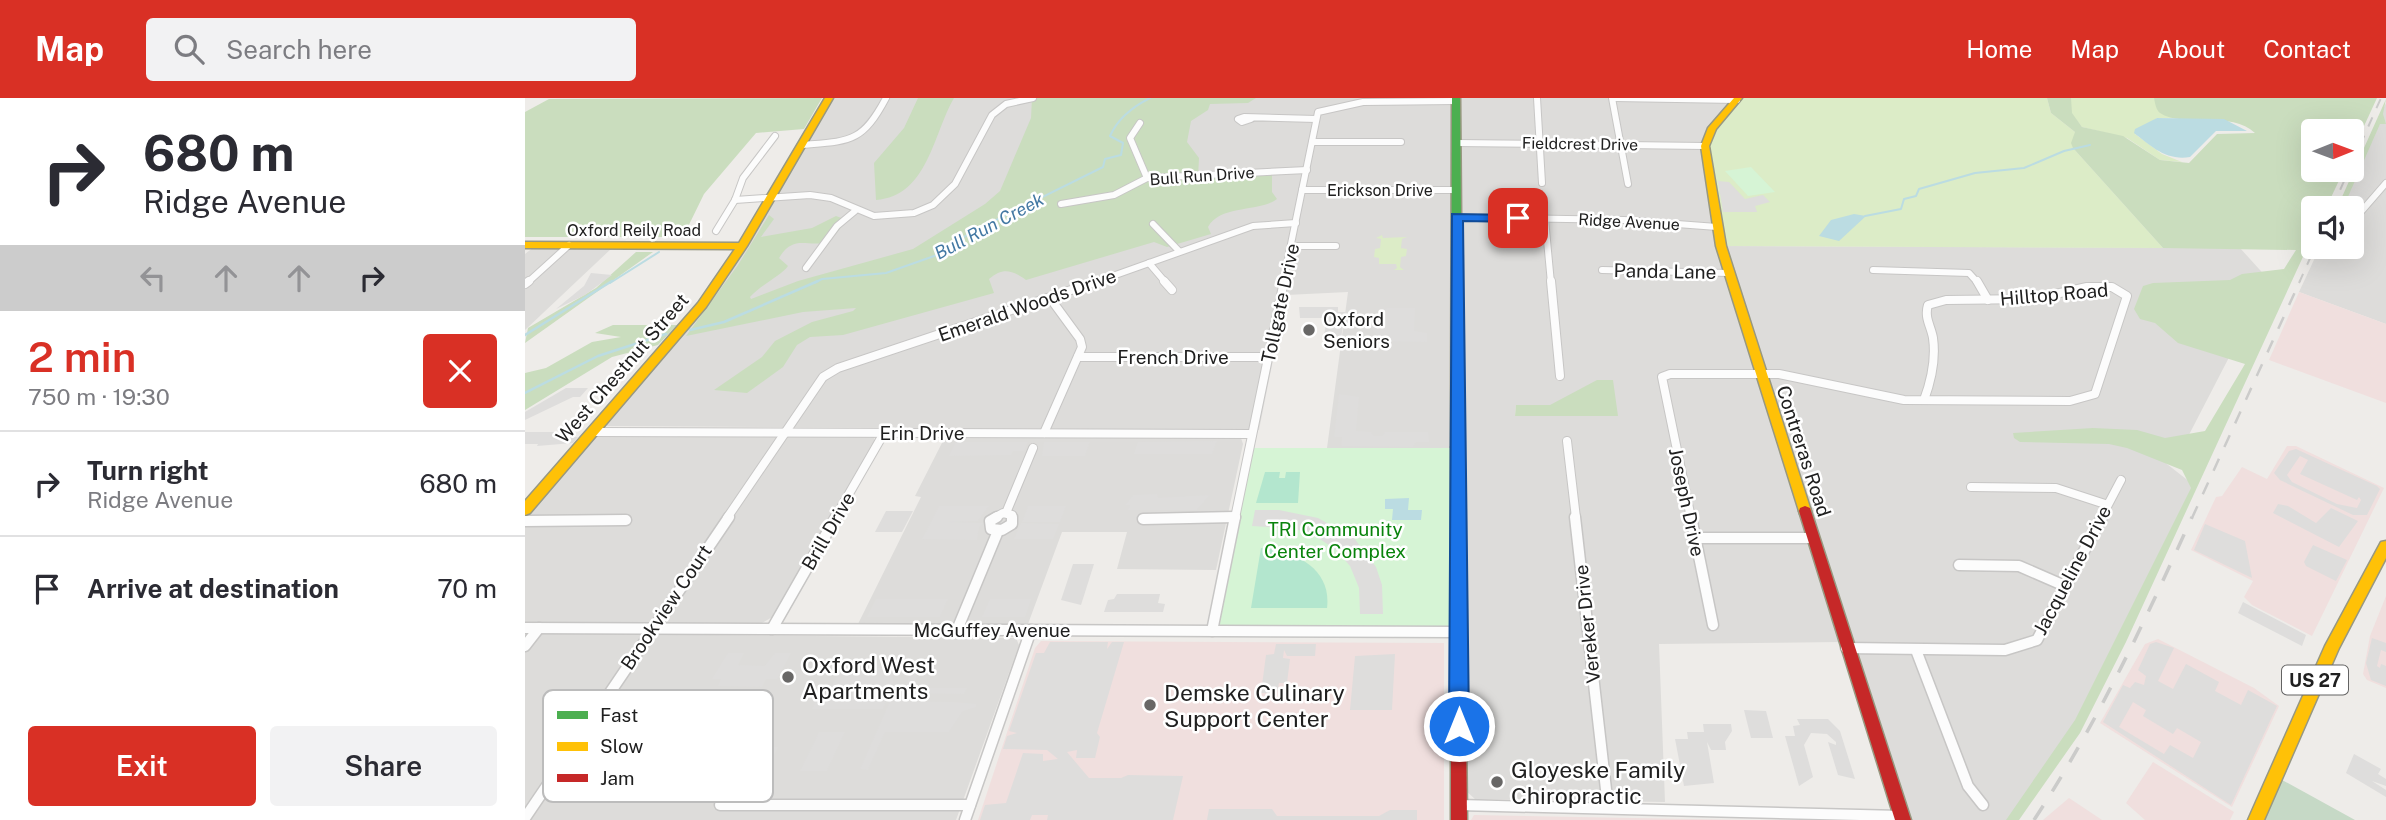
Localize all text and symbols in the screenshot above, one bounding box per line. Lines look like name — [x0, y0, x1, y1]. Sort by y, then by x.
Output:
search box — [146, 18, 636, 81]
text: Map — [35, 30, 104, 68]
icon: search — [170, 30, 208, 68]
text: Search here — [226, 34, 372, 65]
text: Home — [1966, 35, 2032, 63]
text: Map — [2070, 35, 2119, 63]
text: About — [2157, 35, 2225, 63]
text: Contact — [2263, 35, 2351, 63]
north arrow — [2301, 119, 2364, 182]
map controls — [2301, 119, 2364, 259]
text: 680 m — [143, 124, 294, 182]
icon: right — [28, 126, 119, 217]
street label: Fieldcrest Drive — [1522, 133, 1638, 155]
street label: Bull Run Drive — [1149, 163, 1255, 189]
street label: Erickson Drive — [1327, 181, 1433, 200]
text: Ridge Avenue — [143, 183, 346, 220]
water label: Bull Run Creek — [931, 188, 1047, 264]
pin — [1488, 188, 1548, 248]
button: sound — [2301, 196, 2364, 259]
icon: arrive — [1499, 199, 1537, 237]
street label: Ridge Avenue — [1578, 210, 1680, 234]
street label: Oxford Reily Road — [567, 221, 701, 240]
street label: Tollgate Drive — [1257, 241, 1303, 365]
icon: left — [134, 259, 172, 297]
icon: ahead — [207, 259, 245, 297]
icon: ahead — [280, 259, 318, 297]
icon: right — [353, 259, 391, 297]
street label: Panda Lane — [1613, 259, 1717, 283]
street label: Emerald Woods Drive — [935, 264, 1119, 346]
street label: Hilltop Road — [1999, 278, 2109, 310]
street label: West Chestnut Street — [551, 289, 693, 447]
place label: Oxford Seniors — [1323, 308, 1390, 352]
marker: Oxford Seniors — [1301, 322, 1317, 338]
text: 2 min — [28, 332, 136, 381]
button: close — [423, 334, 497, 408]
street label: French Drive — [1117, 346, 1229, 368]
text: 750 m · 19:30 — [28, 383, 170, 410]
street label: Contreras Road — [1772, 383, 1836, 519]
street label: Erin Drive — [880, 422, 964, 444]
street label: Joseph Drive — [1665, 446, 1709, 558]
text: Turn right — [87, 455, 209, 486]
icon: right — [28, 465, 66, 503]
text: 680 m — [420, 468, 497, 499]
text: Ridge Avenue — [87, 486, 233, 513]
street label: Brill Drive — [797, 488, 859, 574]
street label: Jacqueline Drive — [2029, 502, 2115, 638]
park label: TRI Community Center Complex — [1264, 518, 1406, 562]
street label: Brookview Court — [616, 540, 716, 674]
street label: Vereker Drive — [1570, 564, 1604, 684]
icon: arrive — [28, 570, 66, 608]
text: Arrive at destination — [87, 573, 339, 604]
text: 70 m — [437, 573, 497, 604]
street label: McGuffey Avenue — [913, 619, 1071, 641]
place label: Oxford West Apartments — [802, 651, 935, 704]
road number: US 27 — [2282, 666, 2348, 694]
marker: Oxford West Apartments — [780, 669, 796, 685]
place label: Demske Culinary Support Center — [1164, 679, 1345, 732]
position arrow — [1422, 689, 1496, 763]
legend — [543, 690, 773, 802]
marker: Demske Culinary Support Center — [1142, 697, 1158, 713]
text: Fast — [600, 704, 638, 726]
button: Exit — [28, 726, 256, 806]
button: Share — [270, 726, 497, 806]
text: Slow — [600, 735, 644, 757]
place label: Gloyeske Family Chiropractic — [1511, 756, 1685, 809]
text: Jam — [600, 767, 634, 789]
marker: Gloyeske Family Chiropractic — [1489, 774, 1505, 790]

